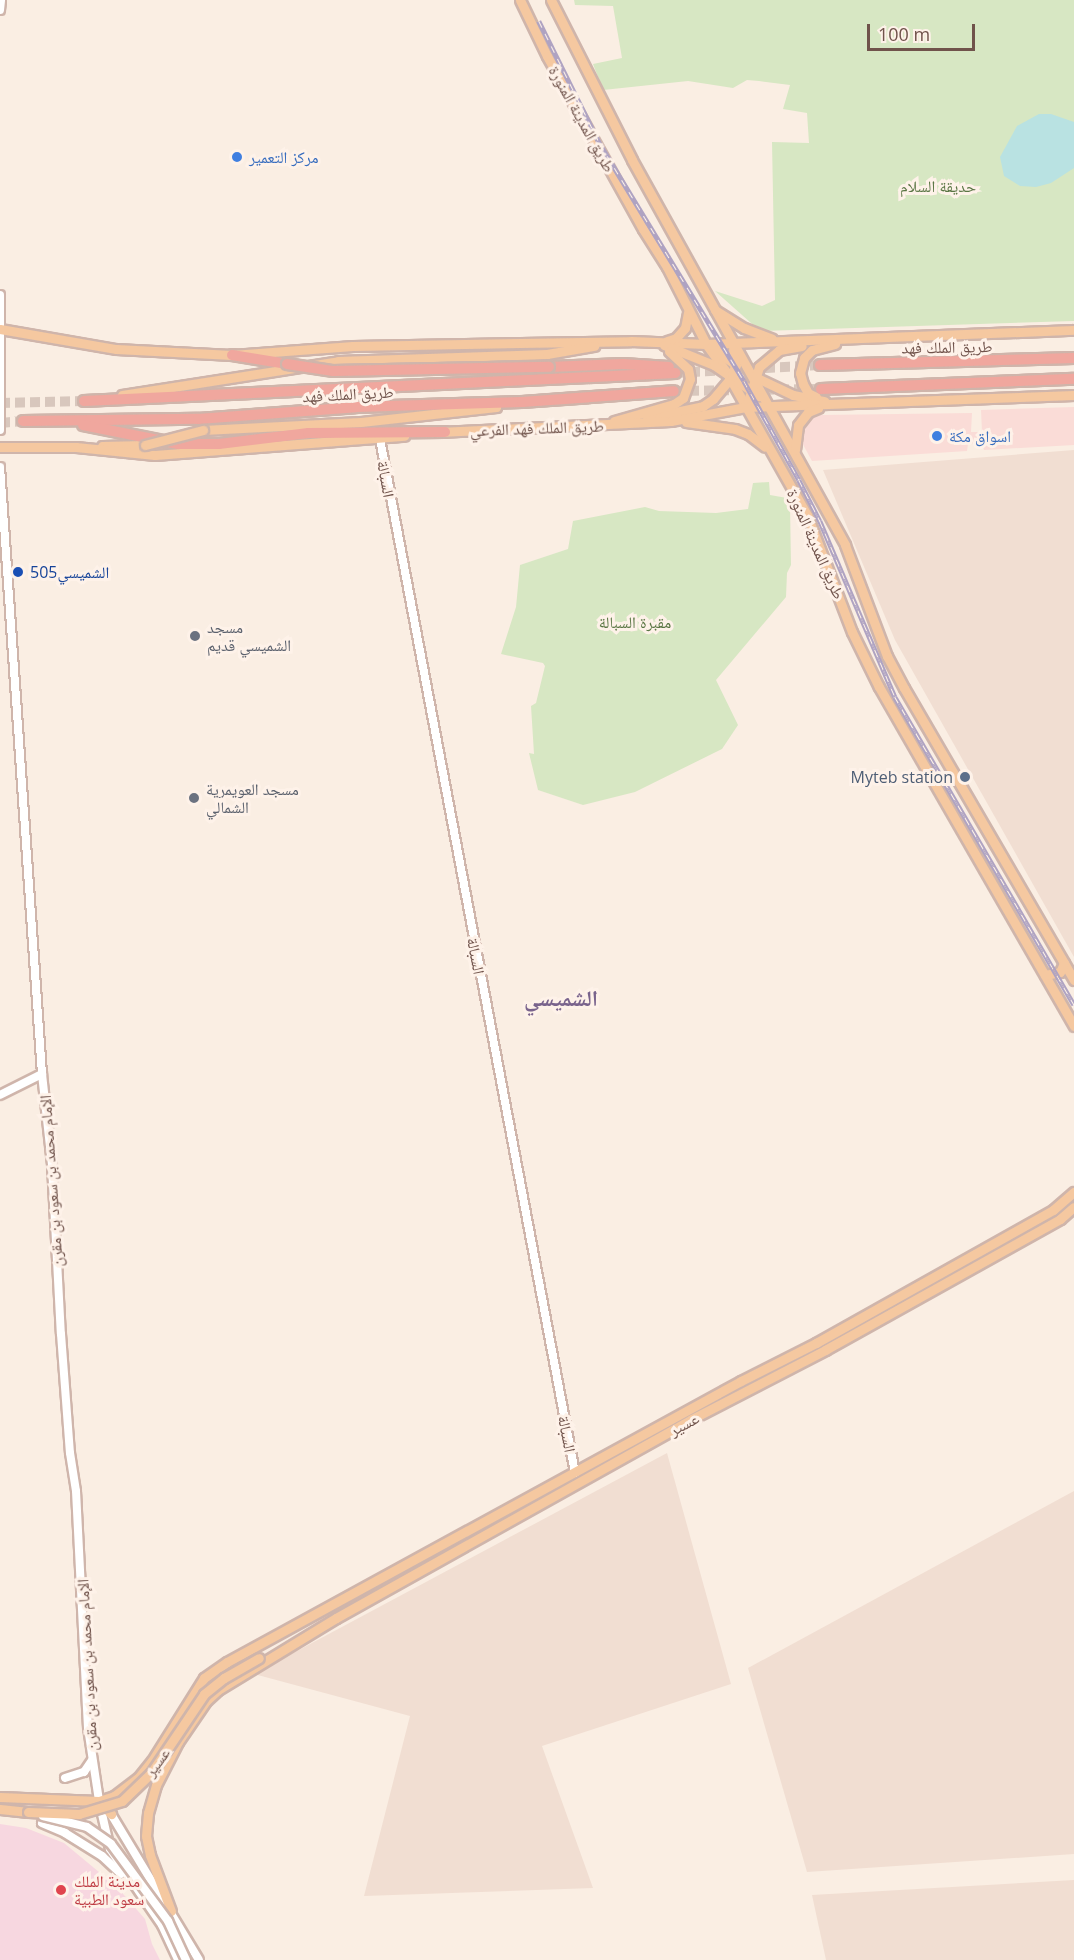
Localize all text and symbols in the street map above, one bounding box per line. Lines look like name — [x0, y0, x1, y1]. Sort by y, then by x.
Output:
scale bar — [870, 12, 978, 50]
text: 100 m — [878, 22, 930, 46]
street label: طريق المدينة المنورة — [545, 63, 619, 175]
place label: مركز التعمير — [249, 147, 318, 167]
marker: مركز التعمير — [230, 150, 244, 164]
park label: حديقة السلام — [900, 176, 976, 196]
street label: طريق الملك فهد — [901, 337, 993, 357]
street label: طريق الملك فهد — [302, 382, 394, 406]
street label: طريق الملك فهد الفرعي — [470, 416, 604, 440]
place label: اسواق مكة — [949, 426, 1011, 446]
marker: اسواق مكة — [930, 429, 944, 443]
street label: السبالة — [373, 459, 399, 499]
street label: طريق المدينة المنورة — [783, 486, 849, 602]
place label: الشميسي505 — [30, 562, 109, 582]
marker: الشميسي505 — [11, 565, 25, 579]
park label: مقبرة السبالة — [599, 612, 671, 632]
place label: مسجد الشميسي قديم — [207, 617, 291, 655]
marker: مسجد الشميسي قديم — [188, 629, 202, 643]
place label: Myteb station — [851, 767, 953, 787]
marker: Myteb station — [958, 770, 972, 784]
place label: مسجد العويمرية الشمالي — [206, 779, 299, 817]
marker: مسجد العويمرية الشمالي — [187, 791, 201, 805]
street label: السبالة — [463, 936, 489, 976]
district label: الشميسي — [524, 985, 598, 1011]
street label: الإمام محمد بن سعود بن مقرن — [35, 1094, 67, 1268]
street label: عسير — [666, 1408, 702, 1440]
street label: السبالة — [554, 1414, 580, 1454]
street label: الإمام محمد بن سعود بن مقرن — [73, 1578, 101, 1752]
street label: عسير — [140, 1744, 174, 1780]
place label: مدينة الملك سعود الطبية — [74, 1871, 144, 1909]
marker: مدينة الملك سعود الطبية — [52, 1881, 70, 1899]

